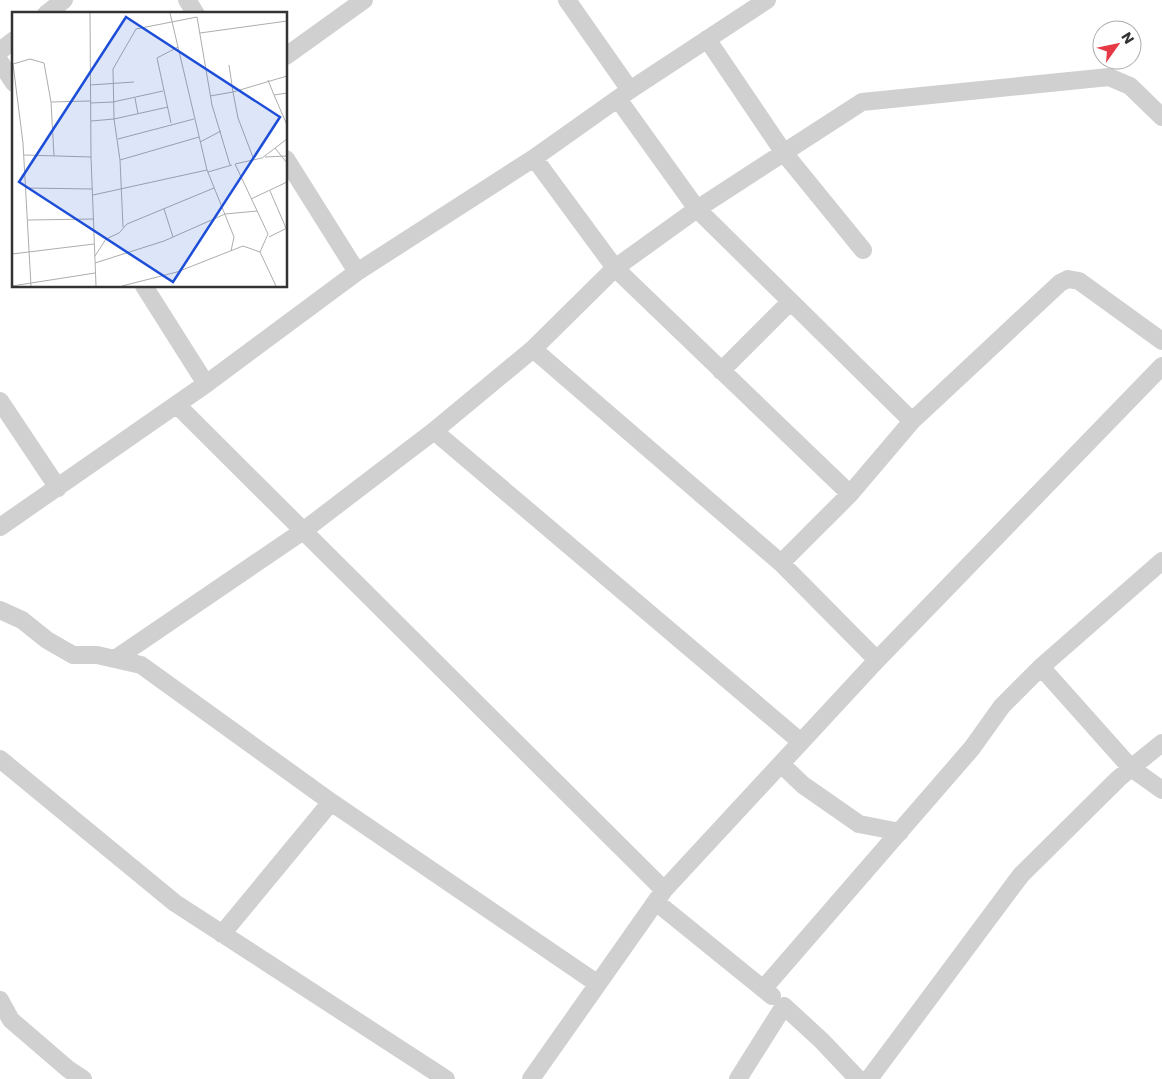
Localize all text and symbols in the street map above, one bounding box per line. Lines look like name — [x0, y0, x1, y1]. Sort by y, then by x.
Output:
inset map — [12, 12, 288, 288]
north arrow — [1092, 20, 1142, 70]
text: N — [1117, 28, 1139, 48]

